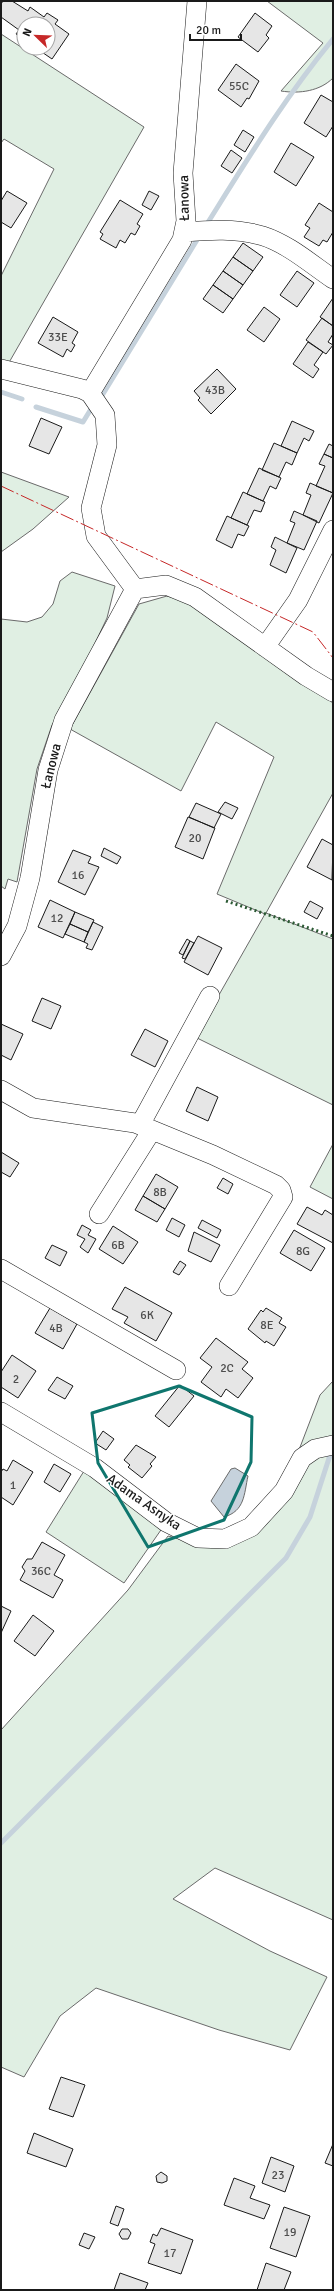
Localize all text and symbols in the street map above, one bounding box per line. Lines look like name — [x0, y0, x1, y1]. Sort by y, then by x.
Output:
north arrow — [16, 16, 56, 56]
scale bar — [190, 16, 241, 42]
text: 20 m — [196, 23, 221, 38]
text: N — [20, 26, 35, 38]
house number: 55C — [229, 79, 249, 94]
street label: Łanowa — [175, 175, 193, 221]
house number: 33E — [48, 330, 68, 345]
house number: 43B — [205, 383, 225, 398]
street label: Łanowa — [37, 742, 65, 790]
house number: 20 — [189, 831, 201, 846]
house number: 16 — [72, 868, 84, 883]
house number: 12 — [51, 911, 63, 926]
house number: 8B — [153, 1185, 167, 1200]
house number: 6B — [111, 1238, 125, 1253]
house number: 8G — [296, 1244, 310, 1259]
house number: 6K — [140, 1308, 154, 1323]
house number: 8E — [260, 1318, 274, 1333]
house number: 4B — [49, 1321, 63, 1336]
house number: 2C — [220, 1361, 234, 1376]
house number: 2 — [13, 1372, 19, 1387]
street label: Adama Asnyka — [103, 1470, 185, 1534]
house number: 1 — [10, 1478, 16, 1493]
house number: 36C — [31, 1564, 51, 1579]
house number: 23 — [272, 2168, 284, 2183]
house number: 19 — [284, 2225, 296, 2240]
house number: 17 — [164, 2246, 176, 2261]

